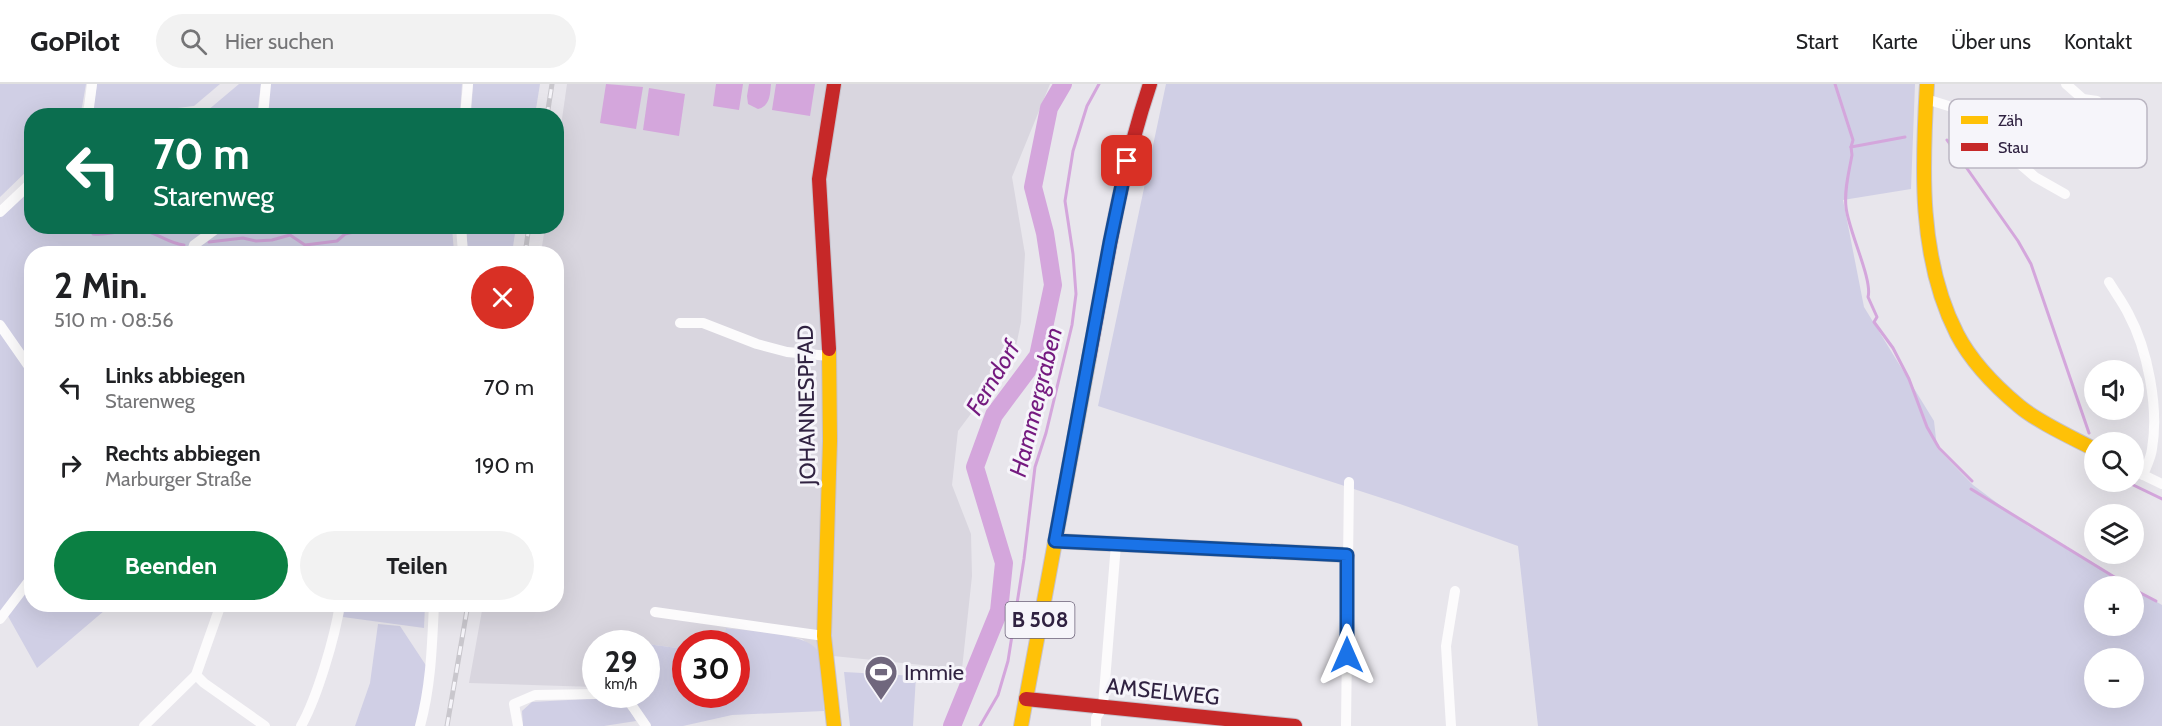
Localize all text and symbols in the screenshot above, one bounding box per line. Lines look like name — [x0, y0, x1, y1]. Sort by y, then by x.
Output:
search box — [156, 14, 576, 68]
text: GoPilot — [30, 24, 120, 58]
icon: search — [177, 25, 210, 58]
text: Hier suchen — [225, 28, 334, 55]
text: Start — [1796, 29, 1839, 54]
text: Karte — [1872, 29, 1918, 54]
text: Über uns — [1951, 29, 2031, 54]
text: Kontakt — [2064, 29, 2132, 54]
legend — [1949, 99, 2147, 168]
text: Zäh — [1998, 111, 2023, 130]
text: 70 m — [153, 128, 250, 180]
icon: left — [54, 132, 132, 210]
pin — [1101, 135, 1152, 186]
text: Stau — [1998, 138, 2029, 157]
icon: arrive — [1110, 144, 1143, 177]
text: Starenweg — [153, 180, 274, 213]
text: 2 Min. — [54, 263, 147, 307]
button: close — [471, 266, 534, 329]
text: 510 m · 08:56 — [54, 308, 174, 332]
water label: Hammergraben — [1003, 324, 1068, 480]
street label: JOHANNESPFAD — [792, 325, 821, 486]
water label: Ferndorf — [959, 334, 1027, 420]
map controls — [2084, 360, 2144, 708]
button: sound — [2084, 360, 2144, 420]
text: Links abbiegen — [105, 362, 245, 389]
icon: left — [54, 371, 87, 404]
text: 70 m — [484, 374, 534, 401]
text: Starenweg — [105, 389, 195, 413]
button: search — [2084, 432, 2144, 492]
text: Rechts abbiegen — [105, 440, 261, 467]
icon: right — [54, 449, 87, 482]
text: 190 m — [475, 452, 534, 479]
text: Marburger Straße — [105, 467, 251, 491]
button: layers — [2084, 504, 2144, 564]
button: Beenden — [54, 531, 288, 600]
button: Teilen — [300, 531, 534, 600]
button: + — [2084, 576, 2144, 636]
road number: B 508 — [1006, 602, 1074, 638]
position arrow — [1315, 623, 1379, 687]
speed limit sign: 30 — [672, 630, 750, 708]
text: 29 — [605, 643, 637, 680]
button: − — [2084, 648, 2144, 708]
sports icon: Immie — [863, 654, 899, 701]
place label: Immie — [904, 659, 964, 686]
street label: AMSELWEG — [1105, 672, 1221, 711]
text: km/h — [605, 675, 637, 693]

